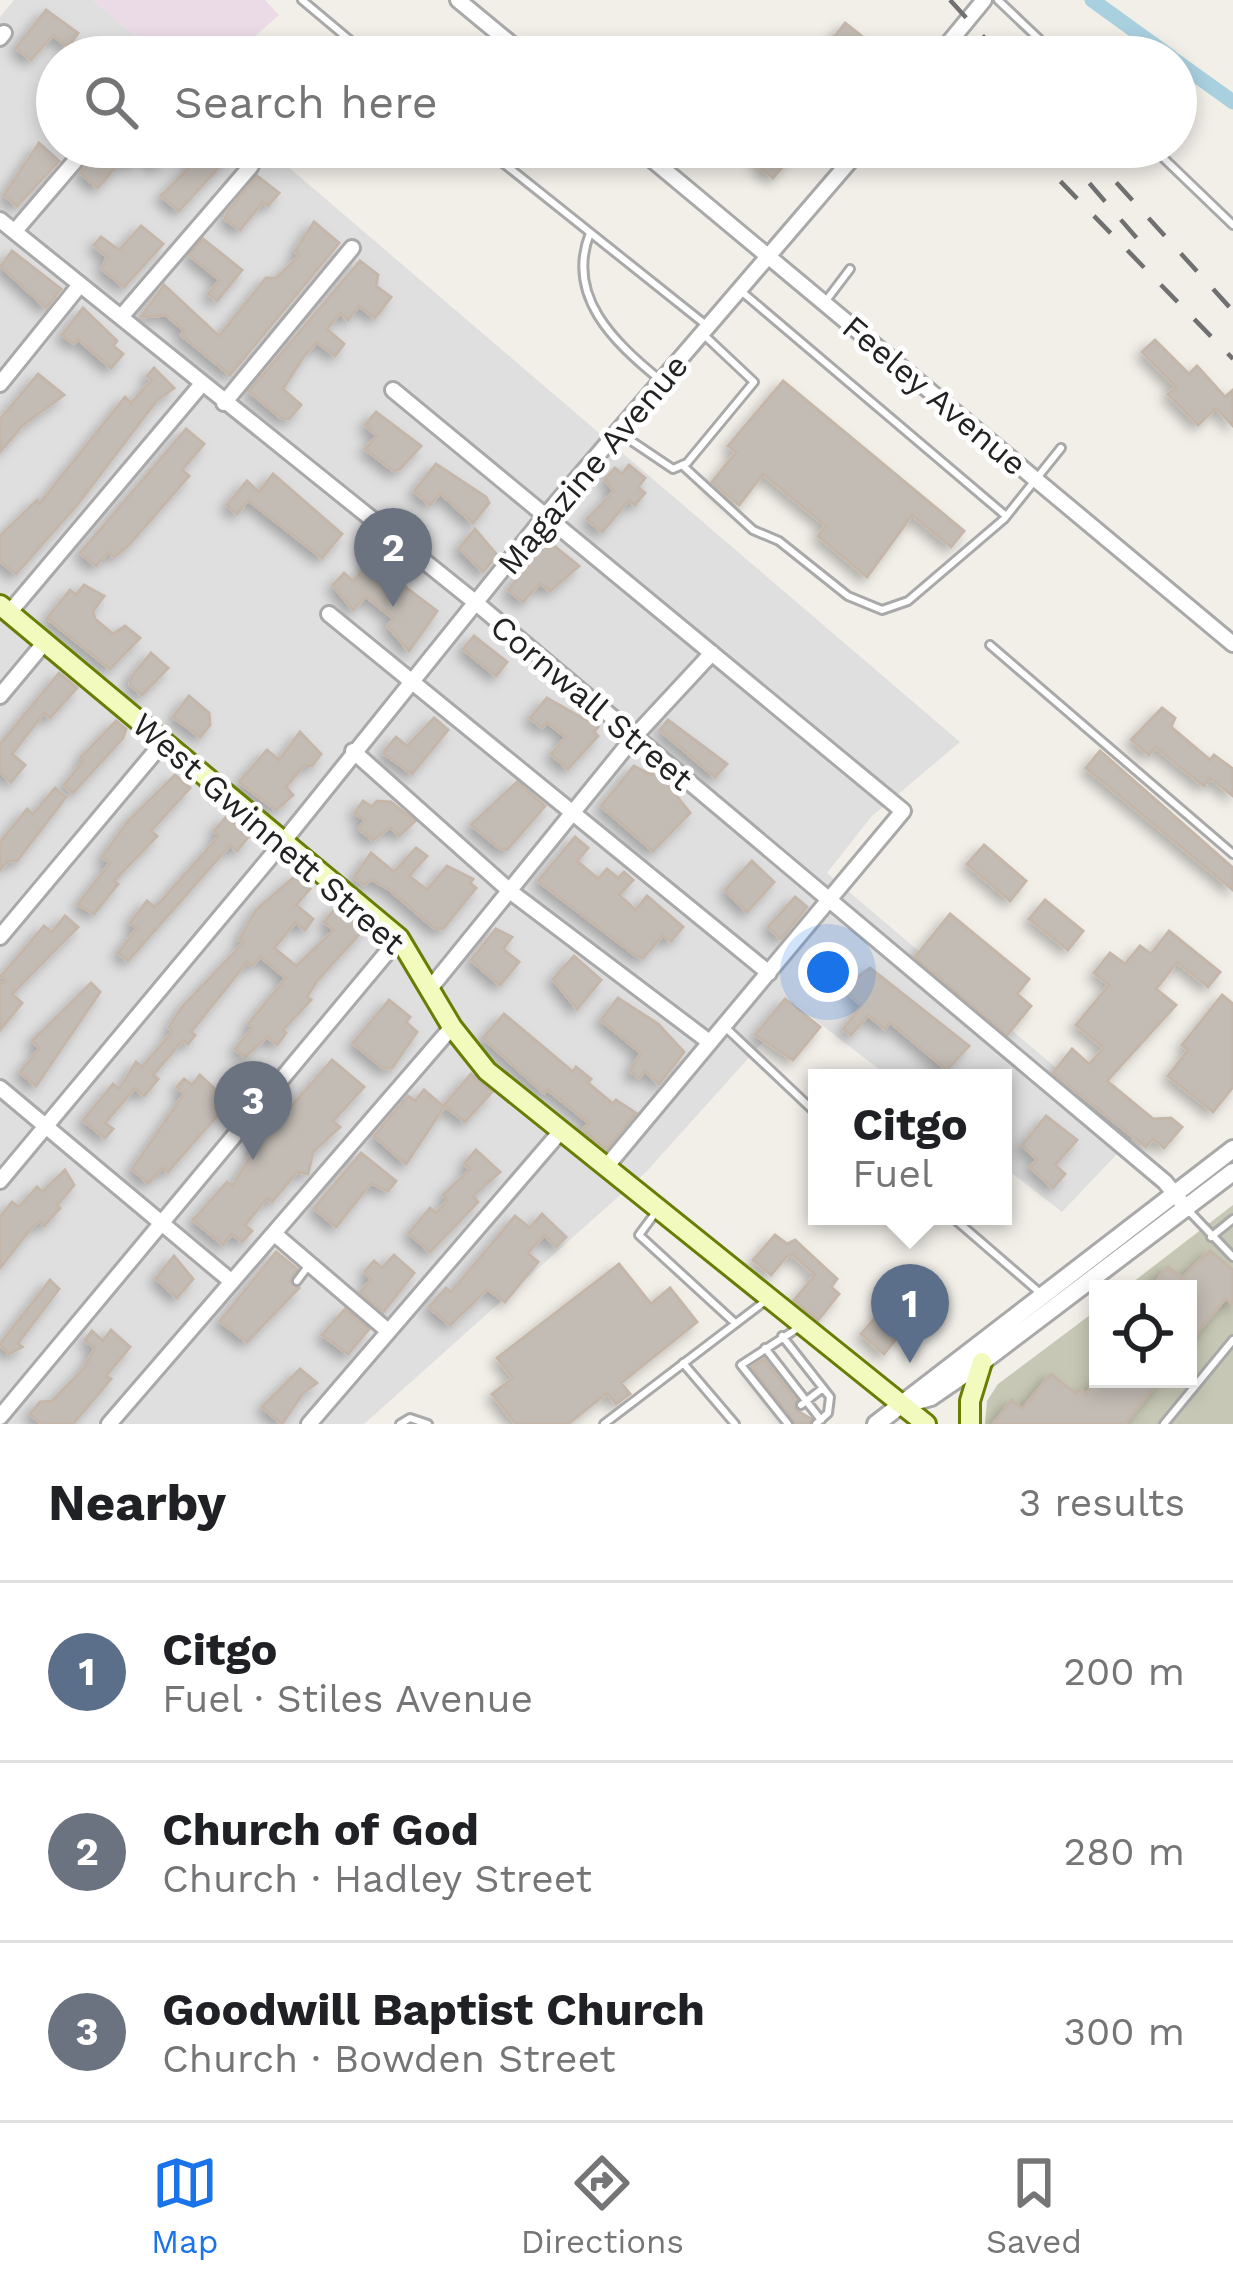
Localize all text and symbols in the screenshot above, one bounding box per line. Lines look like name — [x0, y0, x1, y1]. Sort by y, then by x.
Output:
search box — [36, 36, 1197, 168]
icon: search — [78, 69, 144, 135]
text: Search here — [174, 76, 438, 129]
street label: Feeley Avenue — [835, 307, 1034, 483]
street label: Magazine Avenue — [489, 346, 696, 582]
pin: 2 — [354, 508, 432, 607]
street label: Cornwall Street — [483, 607, 701, 798]
street label: West Gwinnett Street — [125, 705, 413, 962]
your location — [798, 942, 858, 1002]
pin: 3 — [214, 1061, 292, 1160]
popup — [808, 1069, 1012, 1225]
text: Citgo — [852, 1098, 968, 1151]
text: Fuel — [852, 1151, 933, 1196]
pin: 1 — [871, 1264, 949, 1363]
map controls — [1089, 1280, 1197, 1388]
button: locate — [1089, 1280, 1197, 1388]
text: Nearby — [48, 1473, 226, 1532]
text: 3 results — [1019, 1480, 1185, 1525]
text: Citgo — [162, 1623, 278, 1676]
text: 1 — [79, 1649, 95, 1694]
text: 200 m — [1063, 1649, 1185, 1694]
text: Fuel · Stiles Avenue — [162, 1676, 533, 1721]
text: Church of God — [162, 1803, 479, 1856]
text: 2 — [75, 1829, 99, 1874]
text: 280 m — [1064, 1829, 1185, 1874]
text: Church · Hadley Street — [162, 1856, 592, 1901]
text: Goodwill Baptist Church — [162, 1983, 705, 2036]
text: 3 — [75, 2009, 99, 2054]
text: 300 m — [1063, 2009, 1185, 2054]
text: Church · Bowden Street — [162, 2036, 616, 2081]
tab: Map — [151, 2150, 218, 2261]
tab: Directions — [521, 2150, 684, 2261]
tab: Saved — [986, 2150, 1082, 2261]

